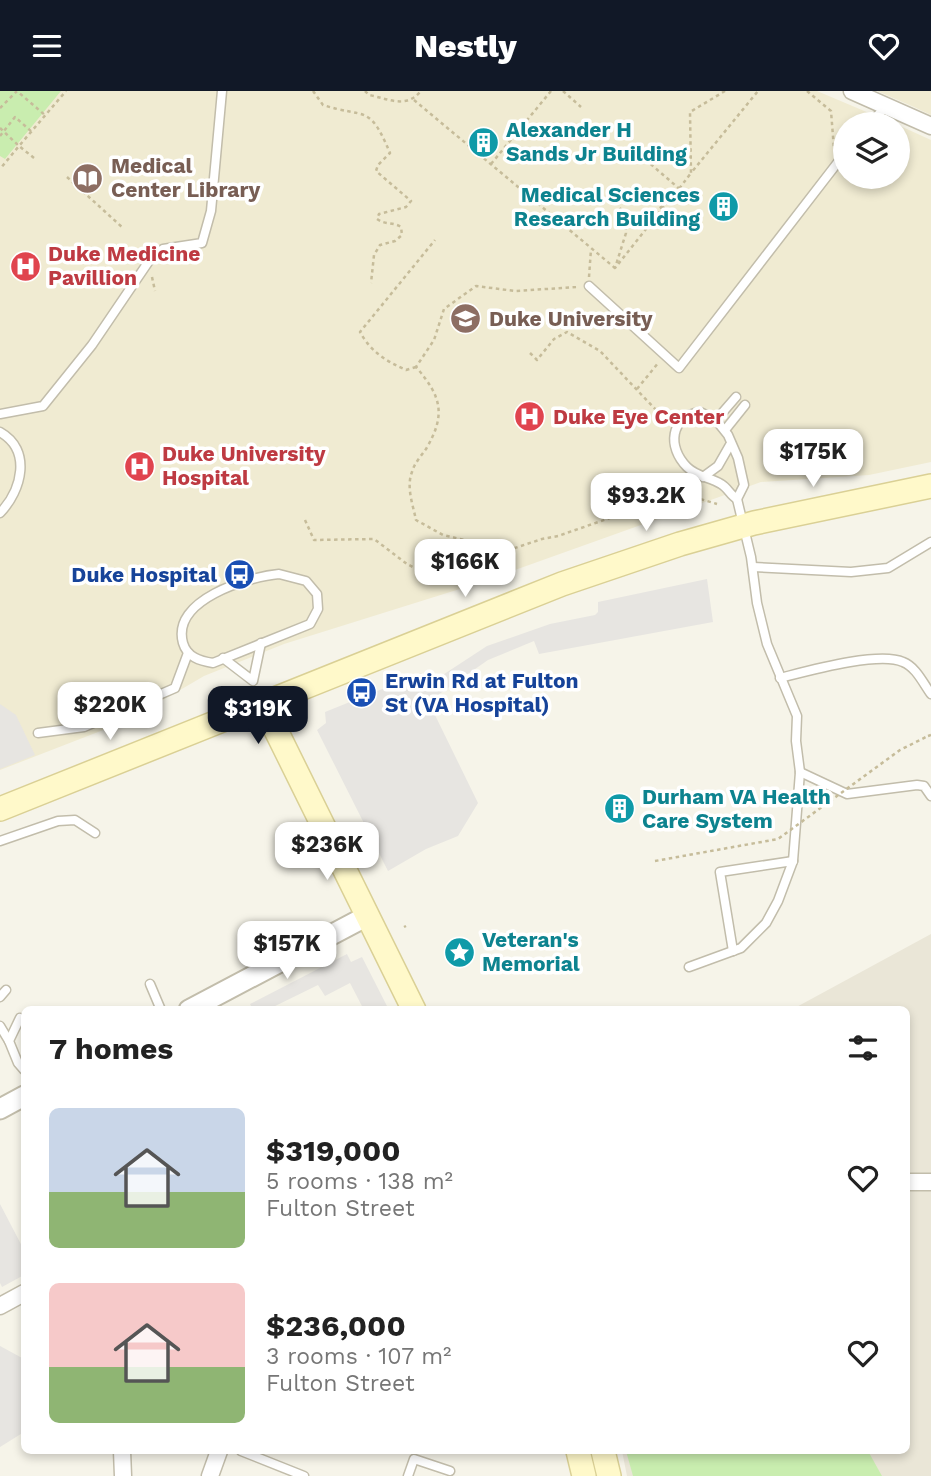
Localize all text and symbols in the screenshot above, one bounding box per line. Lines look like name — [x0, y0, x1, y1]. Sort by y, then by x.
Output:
icon: menu — [28, 27, 66, 65]
text: Nestly — [414, 27, 517, 65]
icon: heart — [865, 27, 903, 65]
map controls — [833, 112, 910, 189]
button: layers — [833, 112, 910, 189]
place label: Alexander H Sands Jr Building — [506, 117, 687, 166]
building icon: Alexander H Sands Jr Building — [466, 125, 500, 159]
place label: Medical Center Library — [111, 153, 260, 202]
library icon: Medical Center Library — [71, 161, 105, 195]
place label: Medical Sciences Research Building — [514, 182, 700, 231]
building icon: Medical Sciences Research Building — [706, 190, 740, 224]
place label: Duke Medicine Pavillion — [48, 241, 200, 290]
hospital icon: Duke Medicine Pavillion — [8, 249, 42, 283]
school or university icon: Duke University — [449, 302, 483, 336]
place label: Duke University — [489, 306, 653, 331]
hospital icon: Duke Eye Center — [513, 400, 547, 434]
place label: Duke Eye Center — [553, 404, 724, 429]
pin: $175K — [764, 429, 862, 489]
text: $175K — [779, 438, 847, 465]
place label: Duke University Hospital — [162, 441, 326, 490]
hospital icon: Duke University Hospital — [122, 449, 156, 483]
pin: $93.2K — [589, 473, 703, 533]
text: $93.2K — [607, 482, 685, 509]
pin: $166K — [416, 539, 514, 599]
text: $166K — [431, 548, 499, 575]
bus stop icon: Duke Hospital — [223, 558, 257, 592]
place label: Duke Hospital — [71, 562, 217, 587]
place label: Erwin Rd at Fulton St (VA Hospital) — [385, 668, 579, 717]
bus stop icon: Erwin Rd at Fulton St (VA Hospital) — [345, 676, 379, 710]
pin: $220K — [61, 683, 159, 742]
pin: $319K — [209, 687, 307, 746]
text: $220K — [74, 691, 146, 718]
text: $319K — [224, 695, 292, 722]
place label: Durham VA Health Care System — [642, 784, 831, 833]
building icon: Durham VA Health Care System — [602, 792, 636, 826]
pin: $236K — [278, 823, 376, 882]
text: $236K — [291, 831, 363, 858]
pin: $157K — [238, 921, 336, 981]
place label: Veteran's Memorial — [482, 927, 580, 976]
text: $157K — [253, 930, 321, 957]
place icon: Veteran's Memorial — [442, 935, 476, 969]
icon: filters — [844, 1029, 882, 1067]
text: 7 homes — [49, 1031, 173, 1066]
text: $319,000 — [266, 1133, 401, 1168]
icon: home — [105, 1136, 189, 1220]
icon: heart — [844, 1159, 882, 1197]
text: 5 rooms · 138 m² — [266, 1168, 453, 1195]
text: Fulton Street — [266, 1195, 415, 1222]
text: $236,000 — [266, 1308, 406, 1343]
icon: home — [105, 1311, 189, 1395]
icon: heart — [844, 1334, 882, 1372]
text: 3 rooms · 107 m² — [266, 1343, 452, 1370]
text: Fulton Street — [266, 1370, 415, 1397]

